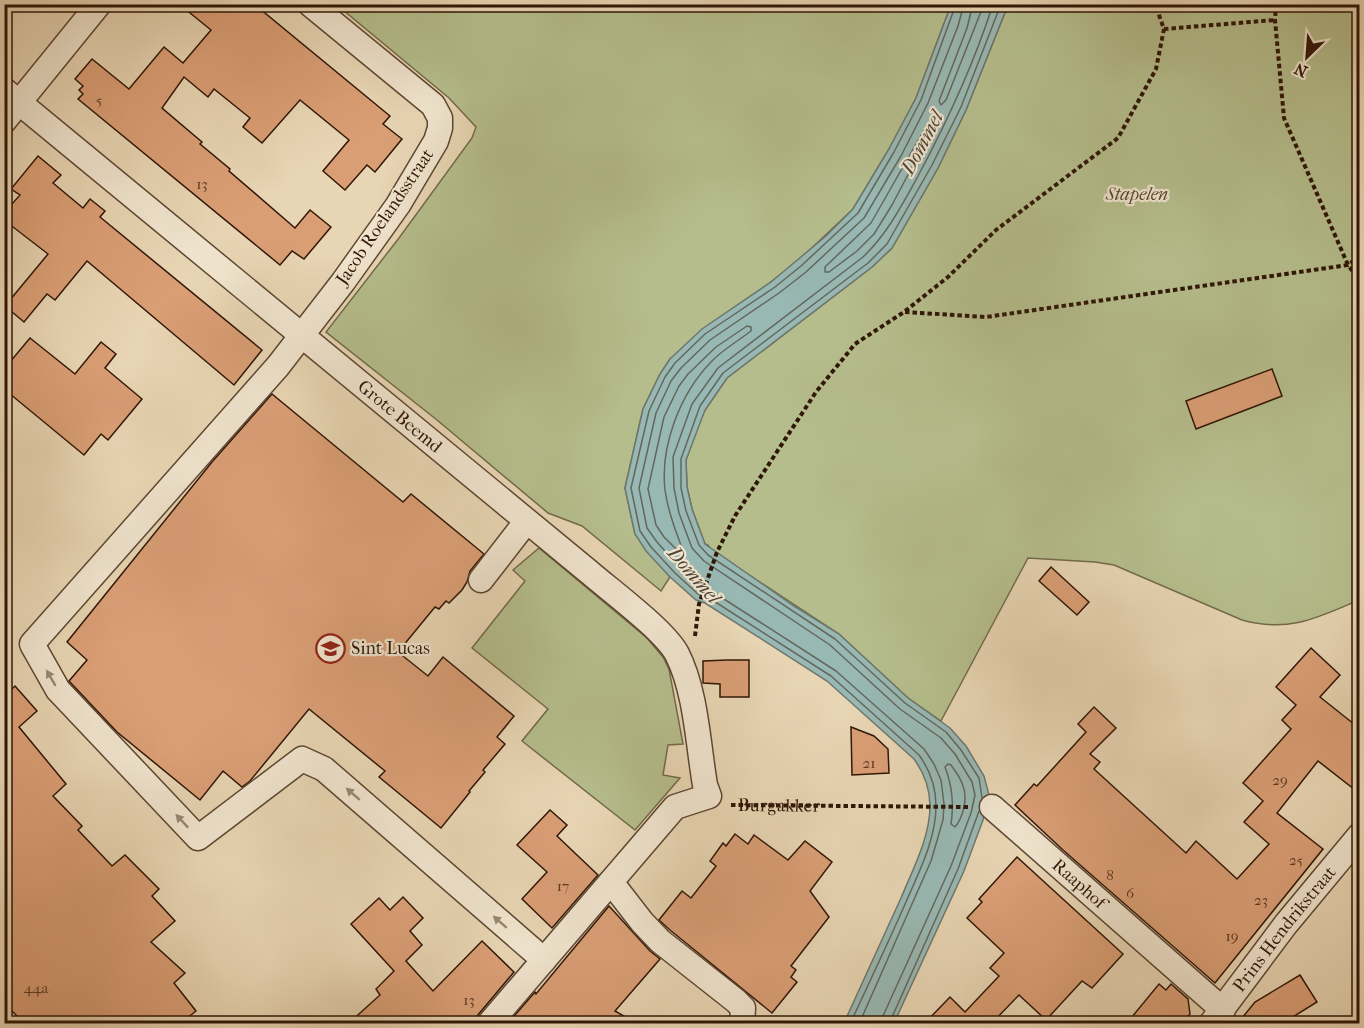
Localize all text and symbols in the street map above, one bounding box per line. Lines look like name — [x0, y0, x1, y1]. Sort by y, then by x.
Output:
north arrow — [1277, 27, 1337, 87]
text: N — [1291, 59, 1310, 81]
house number: 5 — [96, 91, 102, 109]
water label: Dommel — [895, 106, 949, 180]
street label: Jacob Roelandsstraat — [331, 144, 439, 291]
house number: 13 — [196, 175, 208, 193]
park label: Stapelen — [1105, 184, 1168, 205]
street label: Grote Beemd — [354, 375, 446, 457]
water label: Dommel — [662, 540, 726, 610]
school or university icon: Sint Lucas — [314, 632, 346, 664]
place label: Sint Lucas — [351, 638, 430, 659]
one-way arrow — [46, 669, 56, 686]
house number: 21 — [862, 754, 876, 772]
house number: 29 — [1272, 771, 1288, 789]
one-way arrow — [346, 788, 361, 801]
street label: Burgakker — [738, 795, 821, 816]
one-way arrow — [176, 815, 190, 829]
house number: 25 — [1289, 851, 1303, 869]
street label: Raaphof — [1048, 854, 1113, 915]
street label: Prins Hendrikstraat — [1228, 861, 1340, 996]
house number: 8 — [1106, 866, 1114, 884]
house number: 17 — [557, 877, 569, 895]
house number: 6 — [1126, 884, 1135, 902]
house number: 23 — [1254, 891, 1268, 909]
one-way arrow — [493, 916, 508, 929]
house number: 19 — [1225, 927, 1239, 945]
house number: 44a — [24, 979, 49, 997]
house number: 13 — [463, 991, 475, 1009]

